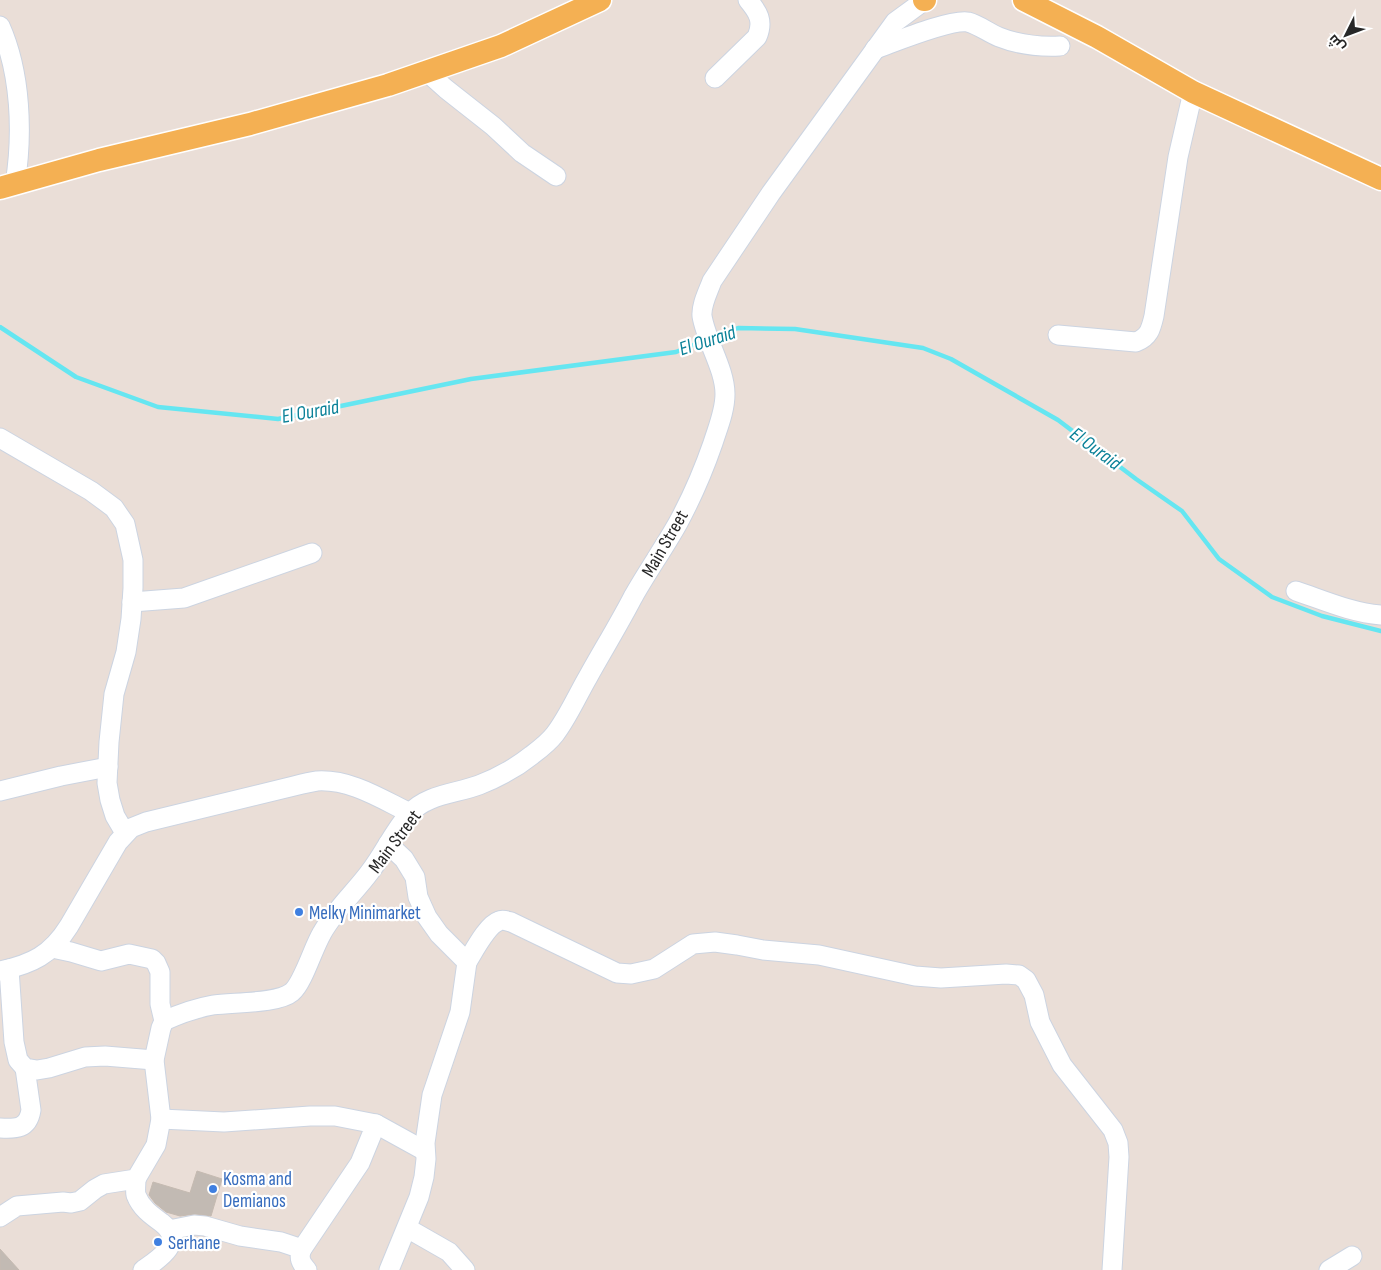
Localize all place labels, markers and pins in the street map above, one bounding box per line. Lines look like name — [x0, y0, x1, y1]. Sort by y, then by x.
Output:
place label: Melky Minimarket — [309, 902, 421, 925]
marker: Melky Minimarket — [293, 906, 305, 918]
place label: Kosma and Demianos — [223, 1168, 292, 1213]
marker: Kosma and Demianos — [207, 1183, 219, 1195]
place label: Serhane — [168, 1232, 220, 1255]
marker: Serhane — [152, 1236, 164, 1248]

